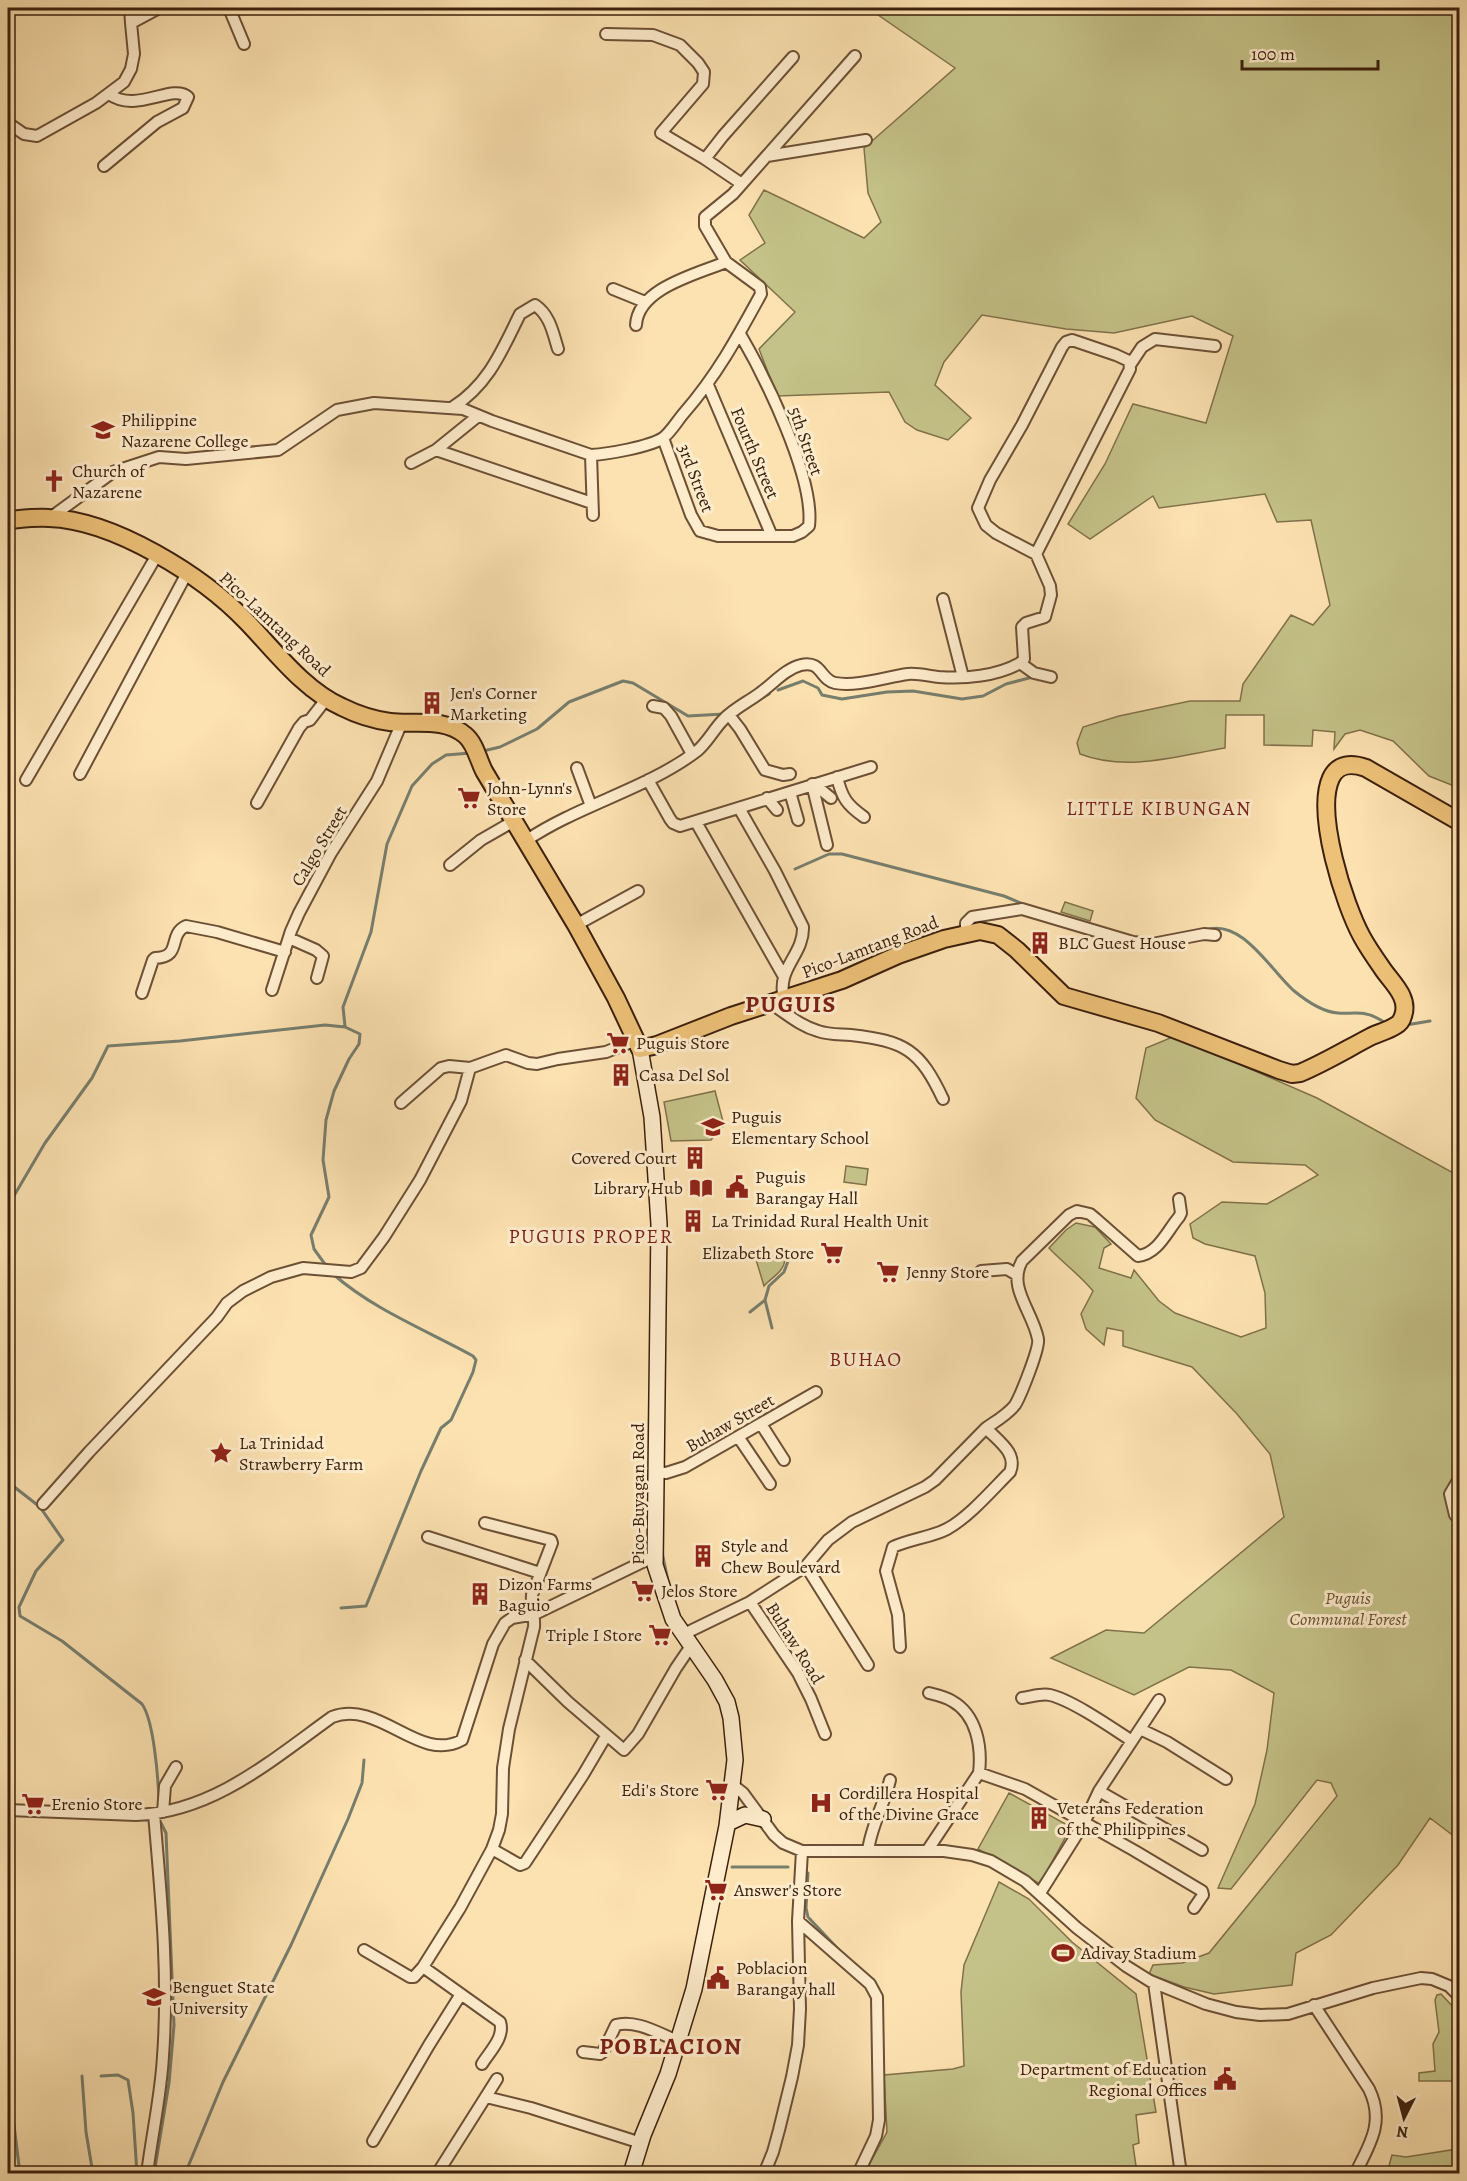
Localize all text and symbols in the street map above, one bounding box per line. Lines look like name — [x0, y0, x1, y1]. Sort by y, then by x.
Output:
scale bar — [1242, 33, 1378, 71]
text: 100 m — [1251, 42, 1295, 66]
street label: Fourth Street — [725, 403, 785, 503]
street label: 5th Street — [783, 403, 829, 479]
place label: Philippine Nazarene College — [121, 408, 249, 453]
school or university icon: Philippine Nazarene College — [90, 417, 116, 443]
street label: 3rd Street — [672, 440, 720, 516]
place label: Church of Nazarene — [72, 459, 148, 504]
church icon: Church of Nazarene — [41, 468, 67, 494]
street label: Pico-Lamtang Road — [214, 566, 336, 682]
place label: Jen's Corner Marketing — [450, 681, 537, 726]
building icon: Jen's Corner Marketing — [419, 690, 445, 716]
place label: John-Lynn's Store — [487, 776, 573, 821]
supermarket icon: John-Lynn's Store — [456, 785, 482, 811]
district label: LITTLE KIBUNGAN — [1066, 795, 1252, 822]
street label: Calgo Street — [286, 801, 352, 891]
street label: Pico-Lamtang Road — [798, 910, 942, 984]
building icon: BLC Guest House — [1027, 930, 1053, 956]
place label: BLC Guest House — [1058, 931, 1186, 955]
district label: PUGUIS — [745, 988, 837, 1020]
supermarket icon: Puguis Store — [605, 1030, 631, 1056]
place label: Puguis Store — [636, 1031, 730, 1055]
building icon: Casa Del Sol — [608, 1062, 634, 1088]
place label: Casa Del Sol — [639, 1063, 730, 1087]
place label: Puguis Elementary School — [731, 1105, 869, 1150]
school or university icon: Puguis Elementary School — [700, 1114, 726, 1140]
building icon: Covered Court — [682, 1145, 708, 1171]
place label: Covered Court — [571, 1146, 677, 1170]
place label: Puguis Barangay Hall — [755, 1165, 859, 1210]
public building icon: Puguis Barangay Hall — [724, 1174, 750, 1200]
library icon: Library Hub — [688, 1175, 714, 1201]
place label: Library Hub — [593, 1176, 683, 1200]
building icon: La Trinidad Rural Health Unit — [680, 1208, 706, 1234]
place label: La Trinidad Rural Health Unit — [711, 1209, 929, 1233]
district label: PUGUIS PROPER — [509, 1223, 673, 1250]
supermarket icon: Elizabeth Store — [819, 1240, 845, 1266]
place label: Elizabeth Store — [702, 1241, 814, 1265]
supermarket icon: Jenny Store — [875, 1259, 901, 1285]
place label: Jenny Store — [906, 1260, 989, 1284]
district label: BUHAO — [829, 1346, 903, 1373]
street label: Buhaw Street — [681, 1388, 779, 1458]
street label: Pico-Buyagan Road — [626, 1423, 650, 1565]
place label: La Trinidad Strawberry Farm — [239, 1431, 364, 1476]
place icon: La Trinidad Strawberry Farm — [208, 1440, 234, 1466]
place label: Style and Chew Boulevard — [721, 1534, 841, 1579]
building icon: Style and Chew Boulevard — [690, 1543, 716, 1569]
place label: Dizon Farms Baguio — [498, 1572, 592, 1617]
supermarket icon: Jelos Store — [630, 1578, 656, 1604]
place label: Jelos Store — [661, 1579, 738, 1603]
building icon: Dizon Farms Baguio — [467, 1581, 493, 1607]
park label: Puguis Communal Forest — [1290, 1586, 1407, 1631]
street label: Buhaw Road — [760, 1598, 830, 1689]
supermarket icon: Triple I Store — [647, 1622, 673, 1648]
place label: Triple I Store — [546, 1623, 642, 1647]
supermarket icon: Edi's Store — [704, 1777, 730, 1803]
place label: Edi's Store — [621, 1778, 699, 1802]
place label: Cordillera Hospital of the Divine Grace — [839, 1781, 979, 1826]
hospital icon: Cordillera Hospital of the Divine Grace — [808, 1790, 834, 1816]
supermarket icon: Erenio Store — [20, 1791, 46, 1817]
place label: Erenio Store — [51, 1792, 143, 1816]
place label: Veterans Federation of the Philippines — [1056, 1796, 1204, 1841]
building icon: Veterans Federation of the Philippines — [1026, 1805, 1052, 1831]
supermarket icon: Answer's Store — [703, 1877, 729, 1903]
place label: Answer's Store — [733, 1878, 842, 1902]
sports icon: Adivay Stadium — [1050, 1940, 1076, 1966]
place label: Adivay Stadium — [1080, 1941, 1197, 1965]
place label: Poblacion Barangay hall — [736, 1956, 836, 2001]
public building icon: Poblacion Barangay hall — [705, 1965, 731, 1991]
place label: Benguet State University — [172, 1975, 275, 2020]
school or university icon: Benguet State University — [141, 1984, 167, 2010]
district label: POBLACION — [599, 2030, 743, 2062]
place label: Department of Education Regional Offices — [1019, 2057, 1207, 2102]
public building icon: Department of Education Regional Offices — [1212, 2066, 1238, 2092]
north arrow — [1374, 2088, 1434, 2148]
text: N — [1395, 2120, 1409, 2143]

